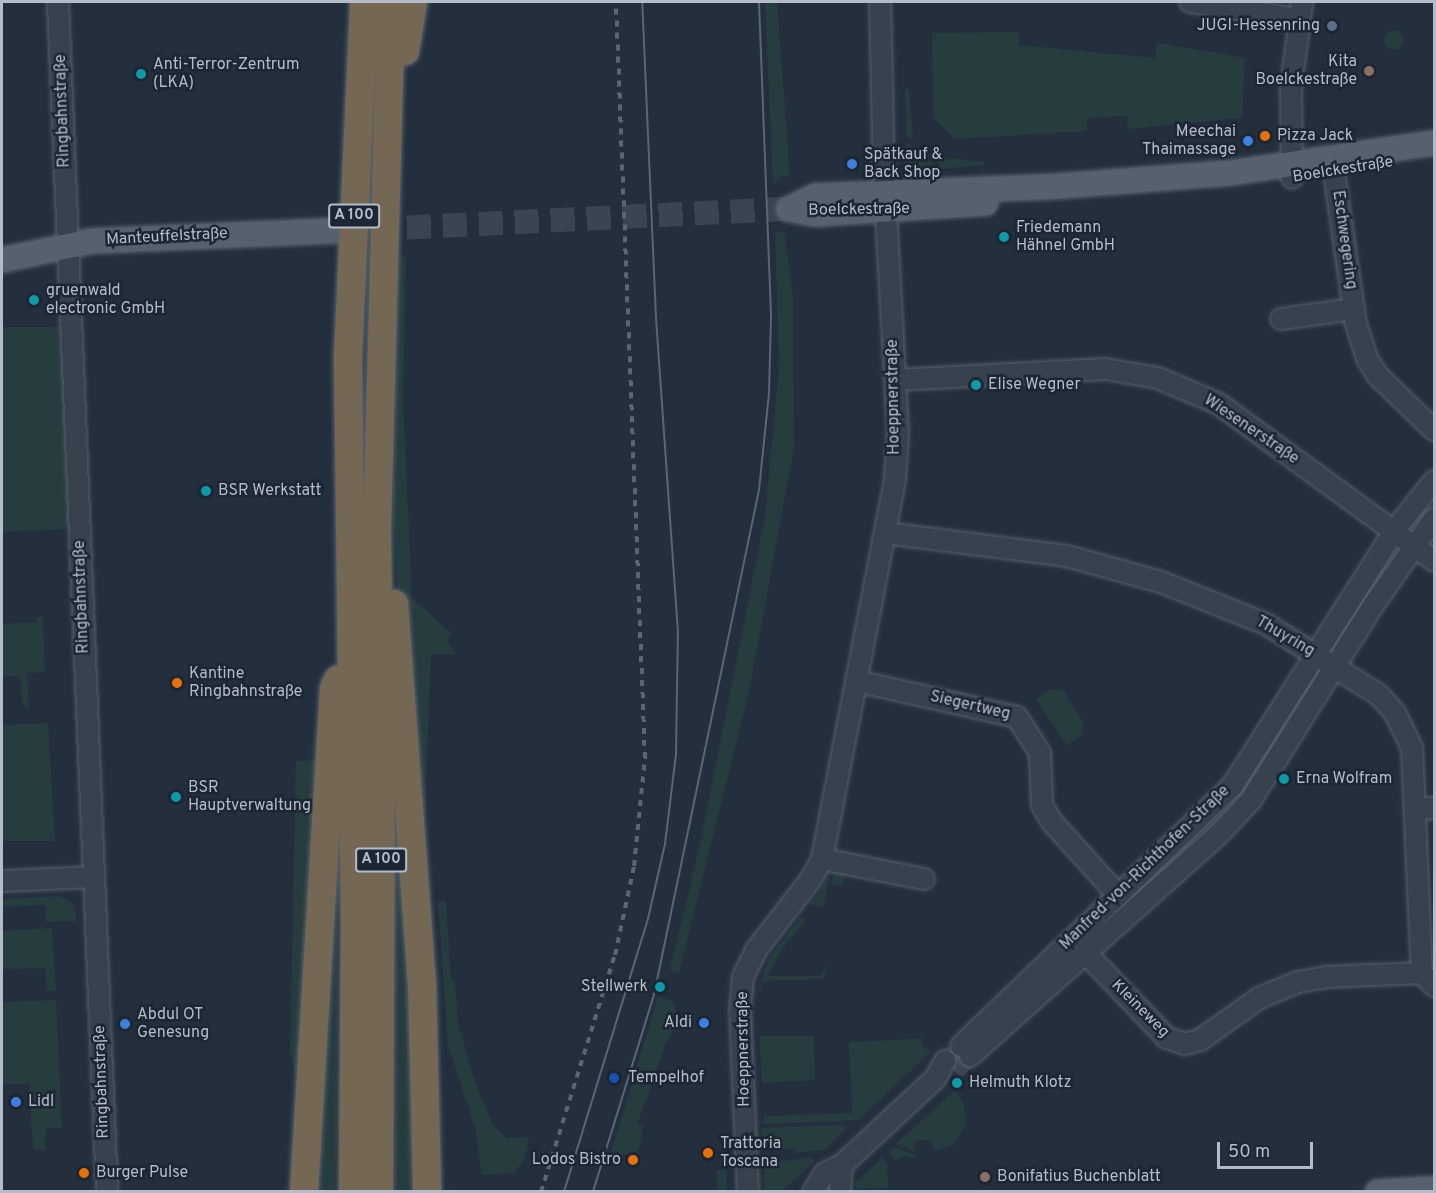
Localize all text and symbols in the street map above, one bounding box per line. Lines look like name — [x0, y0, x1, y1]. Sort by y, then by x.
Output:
place label: JUGI-Hessenring — [1197, 16, 1320, 36]
marker: JUGI-Hessenring — [1325, 19, 1339, 33]
place label: Kita Boelckestraße — [1255, 52, 1357, 90]
street label: Ringbahnstraße — [51, 54, 75, 168]
place label: Anti-Terror-Zentrum (LKA) — [153, 55, 299, 93]
marker: Kita Boelckestraße — [1362, 64, 1376, 78]
marker: Anti-Terror-Zentrum (LKA) — [134, 67, 148, 81]
place label: Meechai Thaimassage — [1142, 122, 1236, 160]
place label: Pizza Jack — [1277, 126, 1353, 146]
marker: Pizza Jack — [1258, 129, 1272, 143]
marker: Meechai Thaimassage — [1241, 134, 1255, 148]
place label: Spätkauf & Back Shop — [864, 145, 942, 183]
street label: Boelckestraße — [1291, 153, 1395, 187]
marker: Spätkauf & Back Shop — [845, 157, 859, 171]
street label: Eschwegering — [1328, 189, 1360, 291]
street label: Boelckestraße — [808, 200, 910, 220]
road number: A 100 — [327, 204, 381, 228]
place label: Friedemann Hähnel GmbH — [1016, 218, 1115, 256]
street label: Manteuffelstraße — [106, 224, 228, 250]
marker: Friedemann Hähnel GmbH — [997, 230, 1011, 244]
place label: gruenwald electronic GmbH — [46, 281, 165, 319]
marker: gruenwald electronic GmbH — [27, 293, 41, 307]
street label: Hoeppnerstraße — [883, 339, 905, 455]
place label: Elise Wegner — [988, 375, 1081, 395]
marker: Elise Wegner — [969, 378, 983, 392]
street label: Wiesenerstraße — [1200, 391, 1302, 469]
place label: BSR Werkstatt — [218, 481, 322, 501]
marker: BSR Werkstatt — [199, 484, 213, 498]
street label: Ringbahnstraße — [70, 540, 94, 654]
street label: Thuyring — [1252, 613, 1318, 661]
place label: Kantine Ringbahnstraße — [189, 664, 302, 702]
marker: Kantine Ringbahnstraße — [170, 676, 184, 690]
street label: Siegertweg — [928, 687, 1012, 725]
place label: Erna Wolfram — [1296, 769, 1393, 789]
marker: Erna Wolfram — [1277, 772, 1291, 786]
place label: BSR Hauptverwaltung — [188, 778, 311, 816]
street label: Manfred-von-Richthofen-Straße — [1056, 782, 1234, 954]
marker: BSR Hauptverwaltung — [169, 790, 183, 804]
road number: A 100 — [354, 848, 408, 872]
street label: Kleineweg — [1107, 976, 1173, 1042]
place label: Stellwerk — [581, 977, 648, 997]
marker: Stellwerk — [653, 980, 667, 994]
street label: Hoeppnerstraße — [733, 991, 755, 1107]
place label: Abdul OT Genesung — [137, 1005, 209, 1043]
place label: Aldi — [664, 1013, 692, 1033]
marker: Aldi — [697, 1016, 711, 1030]
marker: Abdul OT Genesung — [118, 1017, 132, 1031]
street label: Ringbahnstraße — [90, 1025, 114, 1139]
place label: Tempelhof — [628, 1068, 704, 1088]
marker: Tempelhof — [605, 1069, 623, 1087]
place label: Helmuth Klotz — [969, 1073, 1072, 1093]
marker: Helmuth Klotz — [950, 1076, 964, 1090]
place label: Lidl — [28, 1092, 54, 1112]
marker: Lidl — [9, 1095, 23, 1109]
scale bar — [1220, 1130, 1316, 1168]
place label: Trattoria Toscana — [720, 1134, 781, 1172]
text: 50 m — [1228, 1141, 1270, 1164]
marker: Trattoria Toscana — [701, 1146, 715, 1160]
place label: Lodos Bistro — [532, 1150, 621, 1170]
marker: Lodos Bistro — [626, 1153, 640, 1167]
place label: Burger Pulse — [96, 1163, 188, 1183]
marker: Burger Pulse — [77, 1166, 91, 1180]
place label: Bonifatius Buchenblatt — [997, 1167, 1161, 1187]
marker: Bonifatius Buchenblatt — [978, 1170, 992, 1184]

